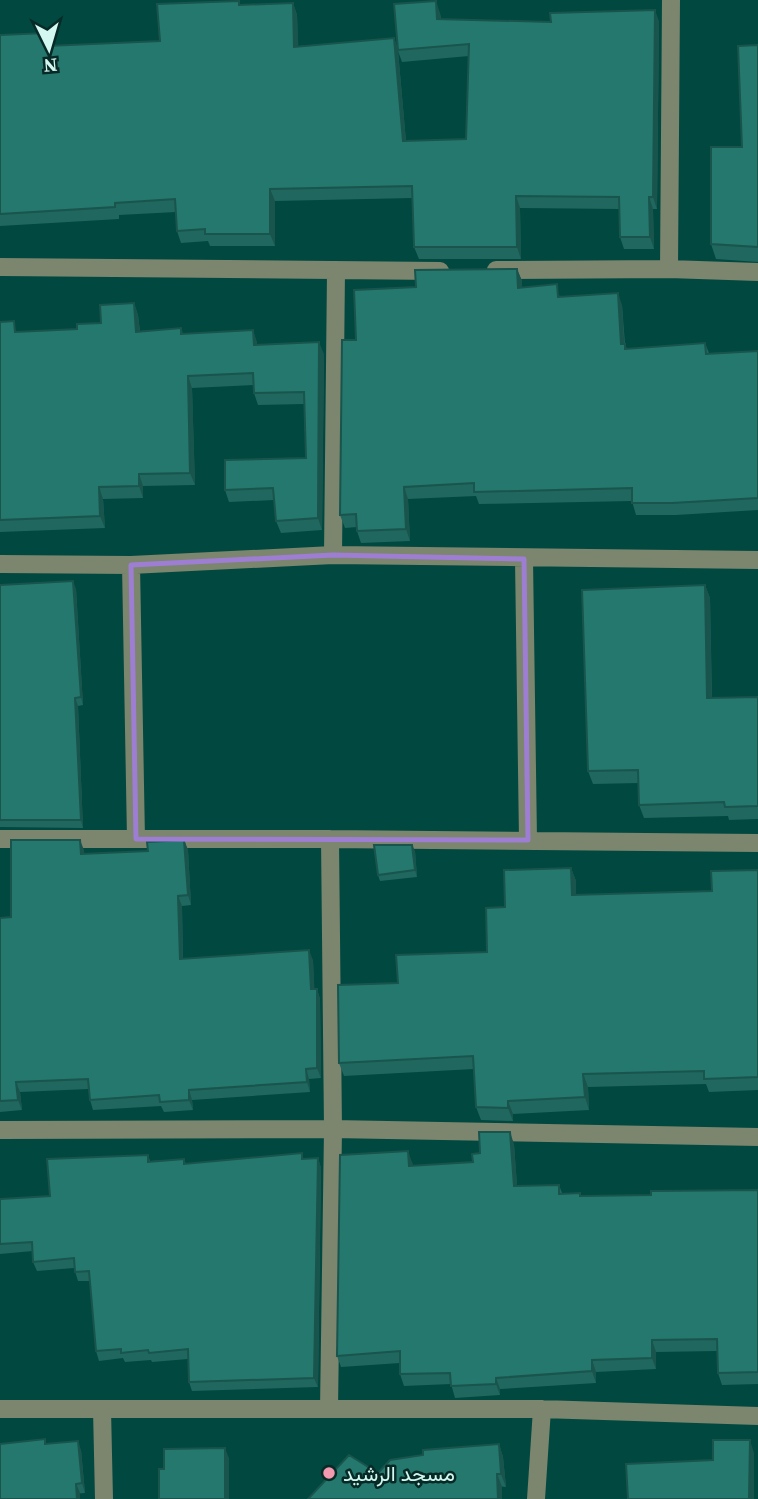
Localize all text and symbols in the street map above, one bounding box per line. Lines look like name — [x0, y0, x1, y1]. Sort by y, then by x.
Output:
north arrow — [14, 14, 84, 84]
text: N — [42, 52, 59, 80]
place label: مسجد الرشيد — [343, 1459, 455, 1488]
marker: مسجد الرشيد — [321, 1465, 337, 1481]

